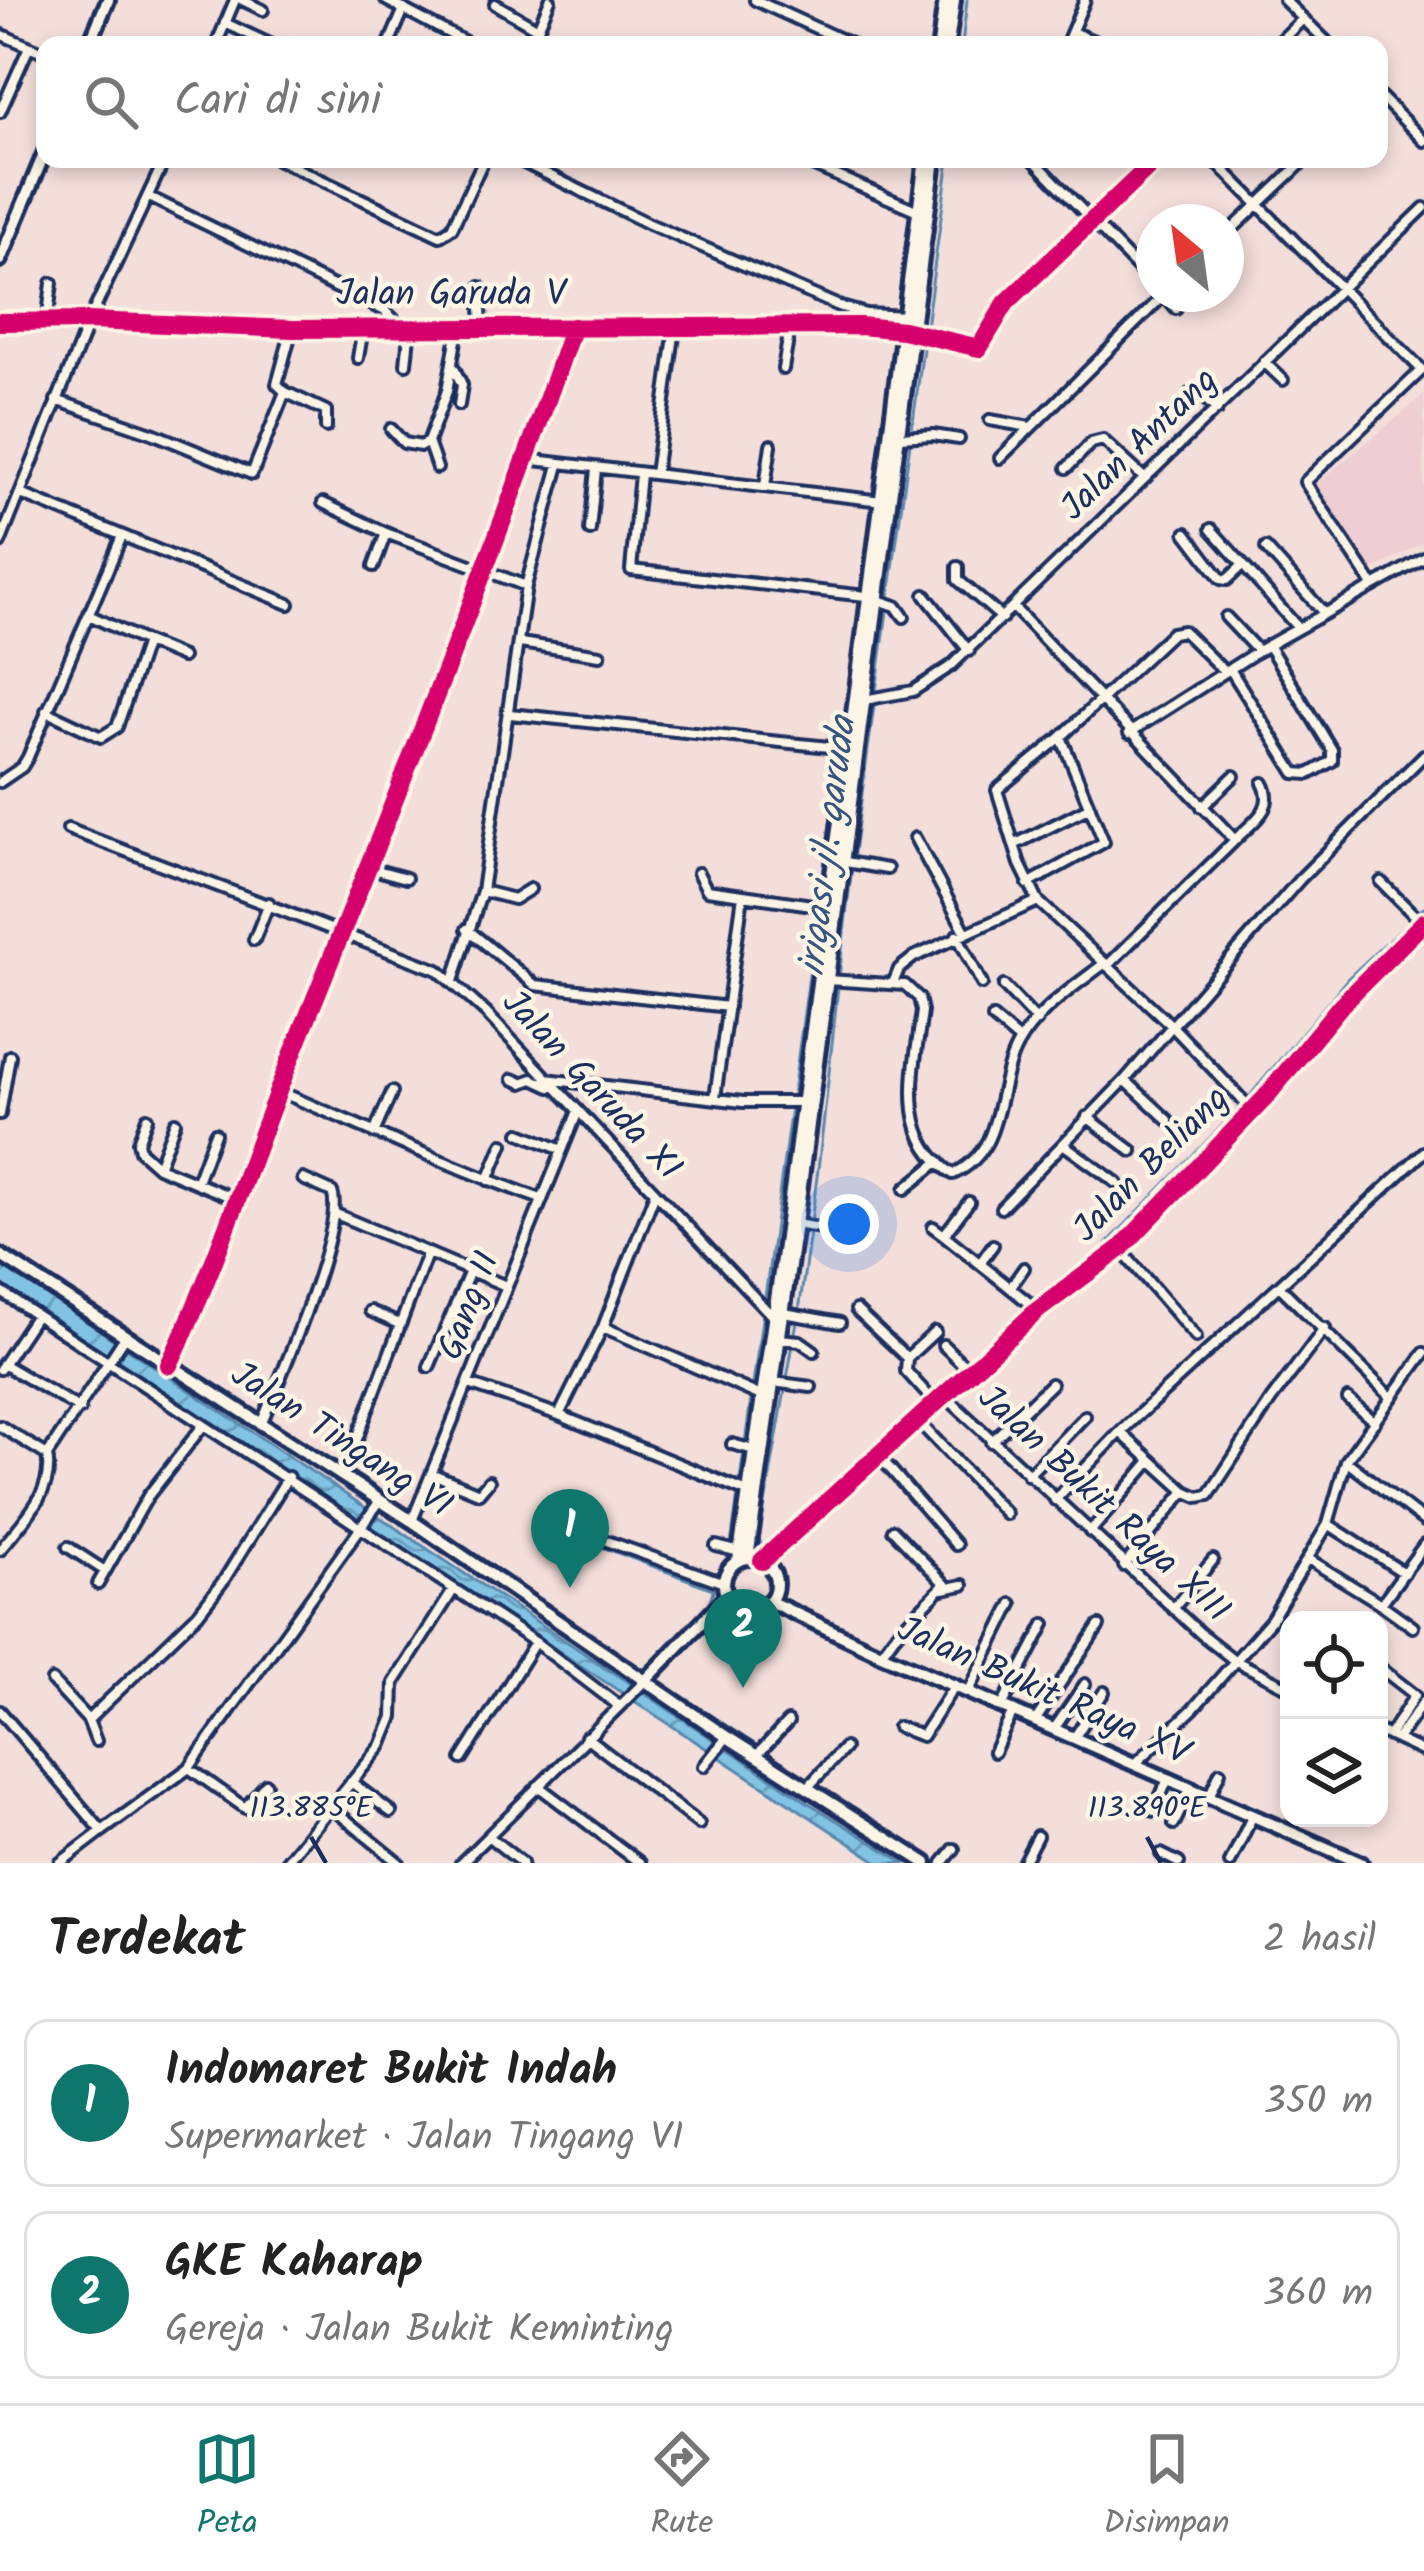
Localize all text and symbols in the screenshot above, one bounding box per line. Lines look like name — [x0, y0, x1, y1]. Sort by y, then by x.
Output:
search box — [36, 36, 1388, 168]
text: Cari di sini — [174, 66, 382, 138]
icon: search — [78, 69, 144, 135]
north arrow — [1136, 204, 1244, 312]
street label: Jalan Garuda V — [336, 267, 569, 324]
street label: Jalan Antang — [1048, 355, 1232, 535]
water label: irigasi jl. garuda — [782, 710, 876, 979]
street label: Jalan Garuda XI — [487, 977, 695, 1195]
street label: Jalan Beliang — [1060, 1073, 1244, 1257]
your location — [819, 1194, 879, 1254]
street label: Gang II — [423, 1244, 517, 1368]
street label: Jalan Tingang VI — [219, 1348, 463, 1534]
street label: Jalan Bukit Raya XIII — [963, 1372, 1243, 1638]
pin: 1 — [531, 1489, 609, 1588]
pin: 2 — [704, 1589, 782, 1688]
street label: Jalan Bukit Raya XV — [888, 1602, 1201, 1783]
map controls — [1280, 1611, 1388, 1827]
button: locate — [1280, 1611, 1388, 1719]
button: layers — [1280, 1719, 1388, 1827]
text: 113.885°E — [249, 1785, 374, 1833]
text: 113.890°E — [1088, 1785, 1208, 1833]
text: Terdekat — [48, 1901, 246, 1982]
text: 2 hasil — [1263, 1910, 1376, 1972]
text: Indomaret Bukit Indah — [165, 2036, 617, 2108]
text: 1 — [84, 2072, 96, 2134]
text: 350 m — [1264, 2072, 1373, 2134]
text: Supermarket · Jalan Tingang VI — [165, 2108, 684, 2170]
text: GKE Kaharap — [165, 2228, 423, 2300]
text: 2 — [79, 2264, 101, 2326]
text: 360 m — [1263, 2264, 1373, 2326]
text: Gereja · Jalan Bukit Keminting — [165, 2300, 674, 2362]
tab: Peta — [194, 2426, 260, 2551]
tab: Rute — [649, 2426, 715, 2551]
tab: Disimpan — [1104, 2426, 1230, 2551]

